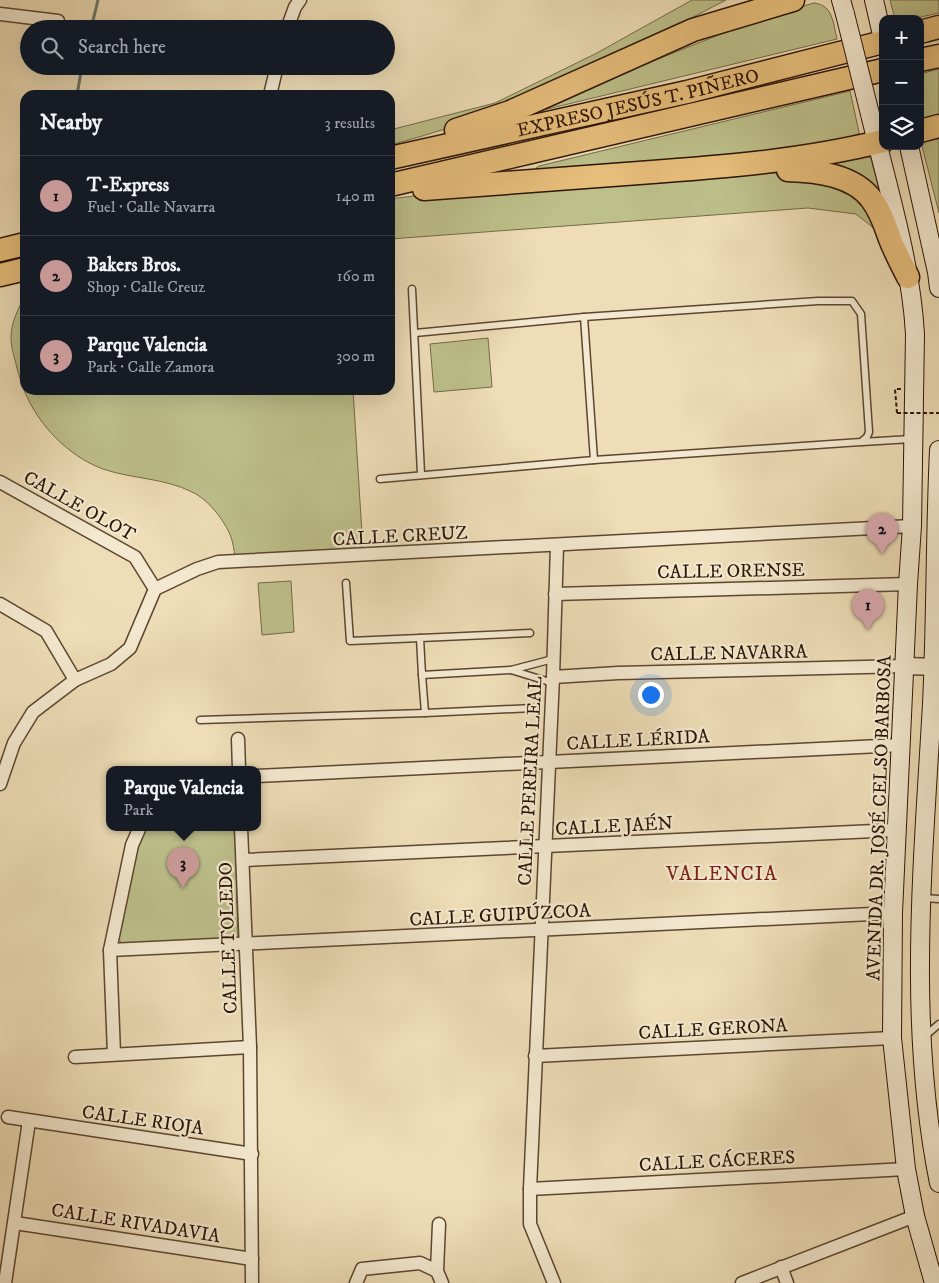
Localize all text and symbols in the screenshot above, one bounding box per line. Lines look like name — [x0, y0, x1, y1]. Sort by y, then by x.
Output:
map controls — [879, 15, 924, 150]
button: + — [879, 15, 924, 60]
search box — [20, 20, 395, 75]
icon: search — [38, 34, 66, 62]
text: Search here — [78, 36, 166, 59]
button: − — [879, 60, 924, 105]
street label: EXPRESO JESÚS T. PIÑERO — [515, 64, 762, 142]
button: layers — [879, 105, 924, 150]
text: Nearby — [40, 110, 102, 136]
text: 3 results — [325, 113, 375, 133]
text: T-Express — [87, 174, 169, 197]
text: 1 — [53, 186, 59, 206]
text: 140 m — [336, 186, 375, 206]
text: Fuel · Calle Navarra — [87, 197, 215, 217]
text: Bakers Bros. — [87, 254, 181, 277]
text: 2 — [52, 266, 60, 286]
text: 160 m — [337, 266, 375, 286]
text: Shop · Calle Creuz — [87, 277, 205, 297]
text: Parque Valencia — [87, 334, 207, 357]
text: 3 — [53, 346, 59, 366]
text: 300 m — [336, 346, 375, 366]
text: Park · Calle Zamora — [87, 357, 214, 377]
street label: CALLE OLOT — [19, 466, 140, 547]
pin: 2 — [866, 513, 898, 554]
street label: CALLE CREUZ — [332, 521, 468, 552]
street label: CALLE ORENSE — [657, 559, 805, 584]
pin: 1 — [852, 589, 884, 630]
street label: CALLE NAVARRA — [650, 641, 809, 666]
street label: AVENIDA DR. JOSÉ CELSO BARBOSA — [861, 654, 897, 981]
street label: CALLE PEREIRA LEAL — [514, 675, 547, 886]
your location — [638, 682, 664, 708]
street label: CALLE LÉRIDA — [566, 724, 711, 756]
popup — [106, 766, 261, 831]
text: Parque Valencia — [123, 777, 244, 800]
text: Park — [123, 800, 153, 820]
street label: CALLE JAÉN — [554, 811, 674, 841]
pin: 3 — [167, 847, 199, 888]
street label: CALLE TOLEDO — [214, 862, 243, 1014]
district label: VALENCIA — [665, 862, 778, 887]
street label: CALLE GUIPÚZCOA — [409, 897, 592, 932]
street label: CALLE GERONA — [638, 1014, 789, 1045]
street label: CALLE RIOJA — [81, 1101, 206, 1141]
street label: CALLE CÁCERES — [638, 1144, 796, 1177]
street label: CALLE RIVADAVIA — [50, 1199, 223, 1248]

